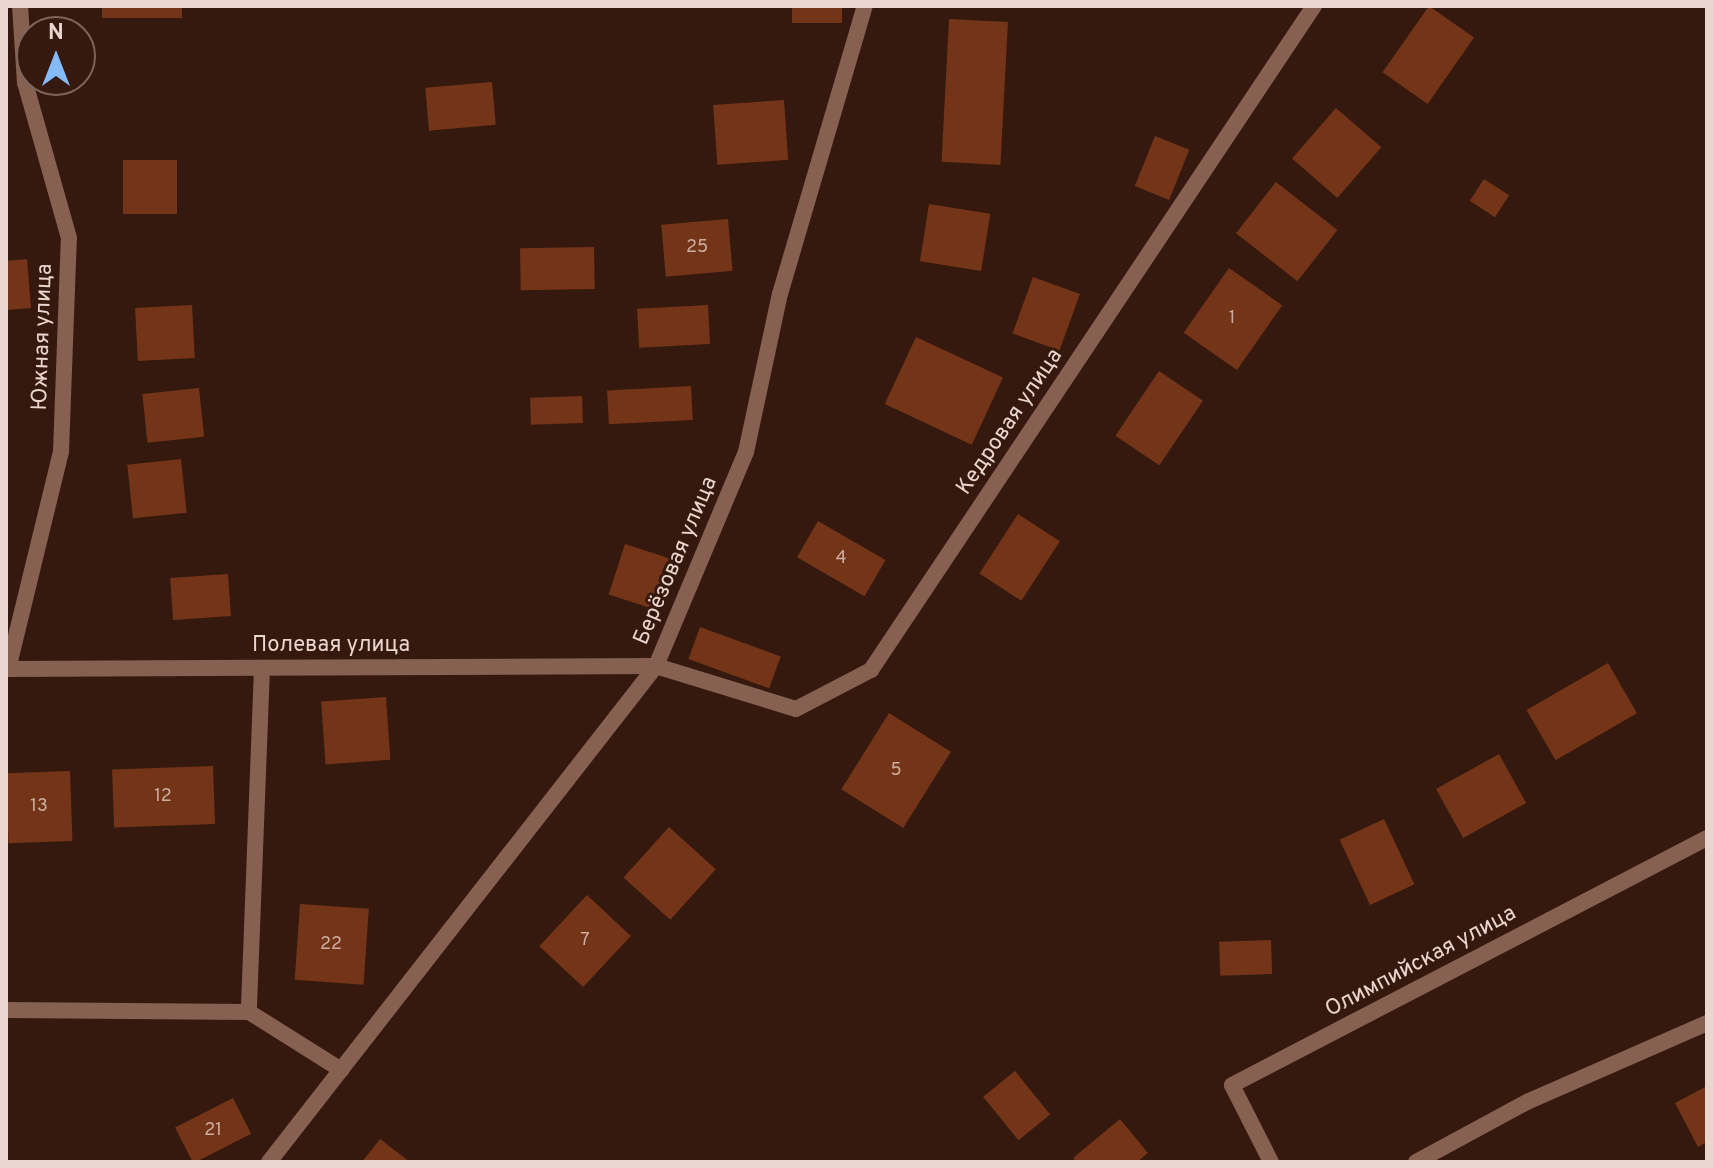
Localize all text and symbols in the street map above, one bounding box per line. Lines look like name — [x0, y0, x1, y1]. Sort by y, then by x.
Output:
north arrow — [16, 16, 96, 96]
text: N — [48, 20, 64, 47]
house number: 25 — [686, 237, 708, 259]
street label: Южная улица — [27, 263, 59, 411]
house number: 1 — [1229, 308, 1235, 330]
street label: Кедровая улица — [951, 344, 1069, 500]
street label: Берёзовая улица — [629, 473, 723, 649]
house number: 4 — [835, 548, 847, 570]
street label: Полевая улица — [252, 633, 410, 659]
house number: 5 — [890, 760, 902, 782]
house number: 12 — [154, 786, 172, 808]
house number: 13 — [30, 796, 48, 818]
street label: Олимпийская улица — [1321, 901, 1521, 1023]
house number: 7 — [580, 930, 590, 952]
house number: 22 — [320, 934, 342, 956]
house number: 21 — [204, 1120, 222, 1142]

